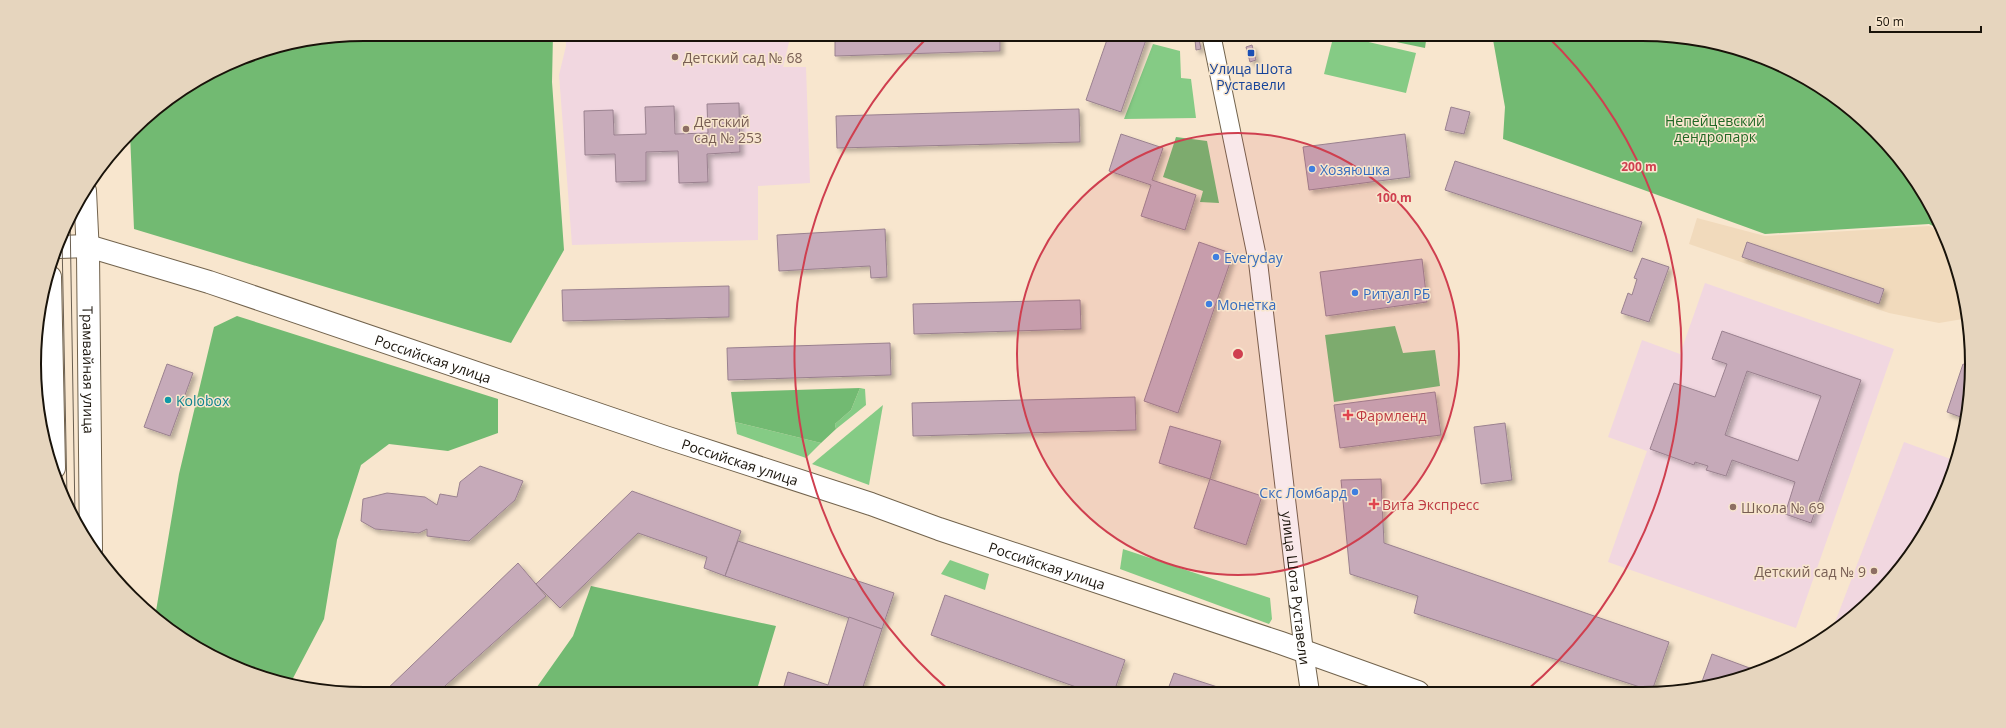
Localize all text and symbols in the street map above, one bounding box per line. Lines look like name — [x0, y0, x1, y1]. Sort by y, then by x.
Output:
scale bar — [1870, 8, 1981, 34]
text: 50 m — [1876, 13, 1904, 30]
place label: Детский сад № 68 — [683, 48, 802, 67]
marker: Улица Шота Руставели — [1246, 48, 1256, 58]
marker: Детский сад № 68 — [670, 52, 680, 62]
place label: Улица Шота Руставели — [1210, 59, 1292, 94]
park label: Непейцевский дендропарк — [1665, 111, 1765, 146]
place label: Детский сад № 253 — [694, 112, 762, 147]
marker: Детский сад № 253 — [681, 124, 691, 134]
text: 200 m — [1621, 158, 1657, 175]
place label: Хозяюшка — [1320, 160, 1390, 179]
marker: Хозяюшка — [1307, 164, 1317, 174]
text: 100 m — [1376, 189, 1412, 206]
place label: Everyday — [1224, 248, 1284, 267]
marker: Everyday — [1211, 252, 1221, 262]
place label: Ритуал РБ — [1363, 284, 1430, 303]
marker: Ритуал РБ — [1350, 288, 1360, 298]
place label: Монетка — [1217, 295, 1276, 314]
marker: Монетка — [1204, 299, 1214, 309]
street label: Трамвайная улица — [79, 306, 99, 434]
street label: Российская улица — [372, 330, 494, 387]
centre of rings — [1231, 347, 1245, 361]
place label: Kolobox — [176, 391, 230, 410]
marker: Kolobox — [163, 395, 173, 405]
place label: Фармленд — [1356, 406, 1427, 425]
marker: Фармленд — [1343, 410, 1353, 420]
street label: Российская улица — [679, 434, 801, 489]
place label: Скс Ломбард — [1259, 483, 1347, 502]
marker: Скс Ломбард — [1350, 487, 1360, 497]
place label: Вита Экспресс — [1382, 495, 1480, 514]
place label: Школа № 69 — [1741, 498, 1824, 517]
marker: Вита Экспресс — [1369, 499, 1379, 509]
marker: Школа № 69 — [1728, 502, 1738, 512]
street label: улица Шота Руставели — [1278, 510, 1315, 666]
street label: Российская улица — [986, 537, 1108, 593]
place label: Детский сад № 9 — [1755, 562, 1866, 581]
marker: Детский сад № 9 — [1869, 566, 1879, 576]

